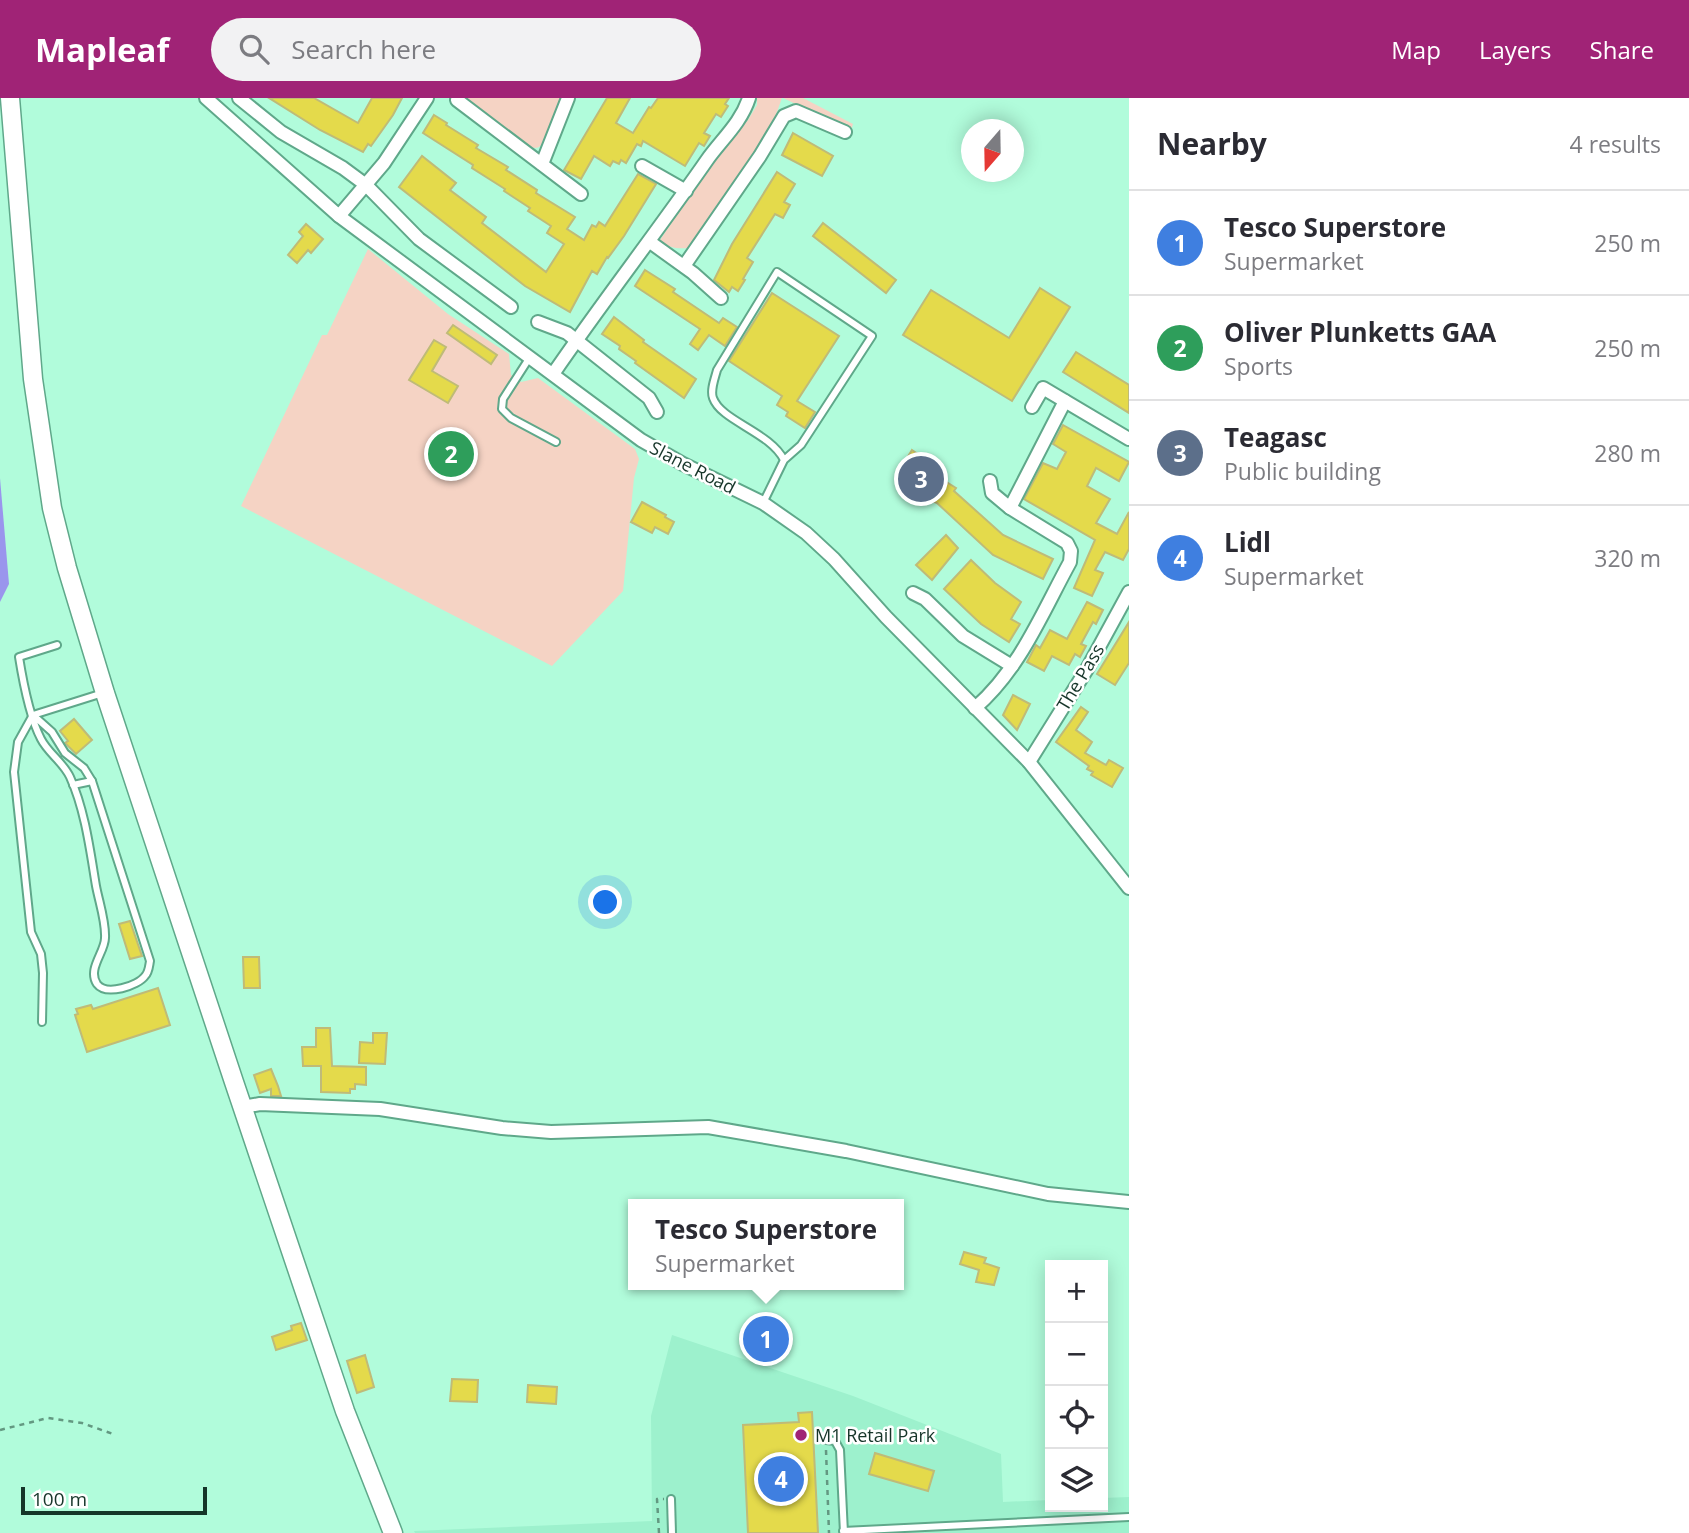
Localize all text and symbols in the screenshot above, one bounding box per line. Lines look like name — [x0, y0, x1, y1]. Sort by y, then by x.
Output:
search box — [211, 18, 701, 81]
text: Mapleaf — [35, 27, 169, 72]
icon: search — [235, 30, 273, 68]
text: Search here — [291, 31, 436, 67]
text: Map — [1391, 33, 1441, 66]
text: Layers — [1479, 33, 1552, 66]
text: Share — [1590, 33, 1654, 66]
north arrow — [961, 119, 1024, 182]
text: Nearby — [1157, 123, 1267, 164]
text: 4 results — [1570, 128, 1661, 160]
text: Tesco Superstore — [1224, 209, 1446, 245]
text: 1 — [1173, 227, 1187, 259]
text: 250 m — [1594, 227, 1661, 259]
text: Supermarket — [1224, 245, 1364, 277]
text: Oliver Plunketts GAA — [1224, 314, 1496, 350]
text: 2 — [1173, 332, 1187, 364]
text: 250 m — [1594, 332, 1661, 364]
text: Sports — [1224, 350, 1293, 382]
text: Teagasc — [1224, 419, 1327, 455]
pin: 2 — [428, 428, 474, 480]
street label: Slane Road — [646, 435, 740, 499]
text: 3 — [1173, 437, 1187, 469]
text: 280 m — [1594, 437, 1661, 469]
pin: 3 — [898, 453, 944, 505]
text: Public building — [1224, 455, 1381, 487]
text: Lidl — [1224, 524, 1271, 560]
text: 4 — [1173, 542, 1187, 574]
text: 320 m — [1594, 542, 1661, 574]
text: Supermarket — [1224, 560, 1364, 592]
street label: The Pass — [1051, 639, 1109, 715]
your location — [588, 885, 622, 919]
popup — [628, 1199, 904, 1290]
text: Tesco Superstore — [655, 1211, 877, 1247]
text: Supermarket — [655, 1247, 795, 1279]
map controls — [1045, 1260, 1108, 1512]
button: + — [1045, 1260, 1108, 1323]
pin: 1 — [743, 1313, 789, 1365]
button: − — [1045, 1323, 1108, 1386]
button: locate — [1045, 1386, 1108, 1449]
place label: M1 Retail Park — [815, 1423, 936, 1447]
marker: M1 Retail Park — [793, 1427, 809, 1443]
button: layers — [1045, 1449, 1108, 1512]
pin: 4 — [758, 1453, 804, 1505]
scale bar — [21, 1484, 206, 1516]
text: 100 m — [32, 1486, 87, 1512]

